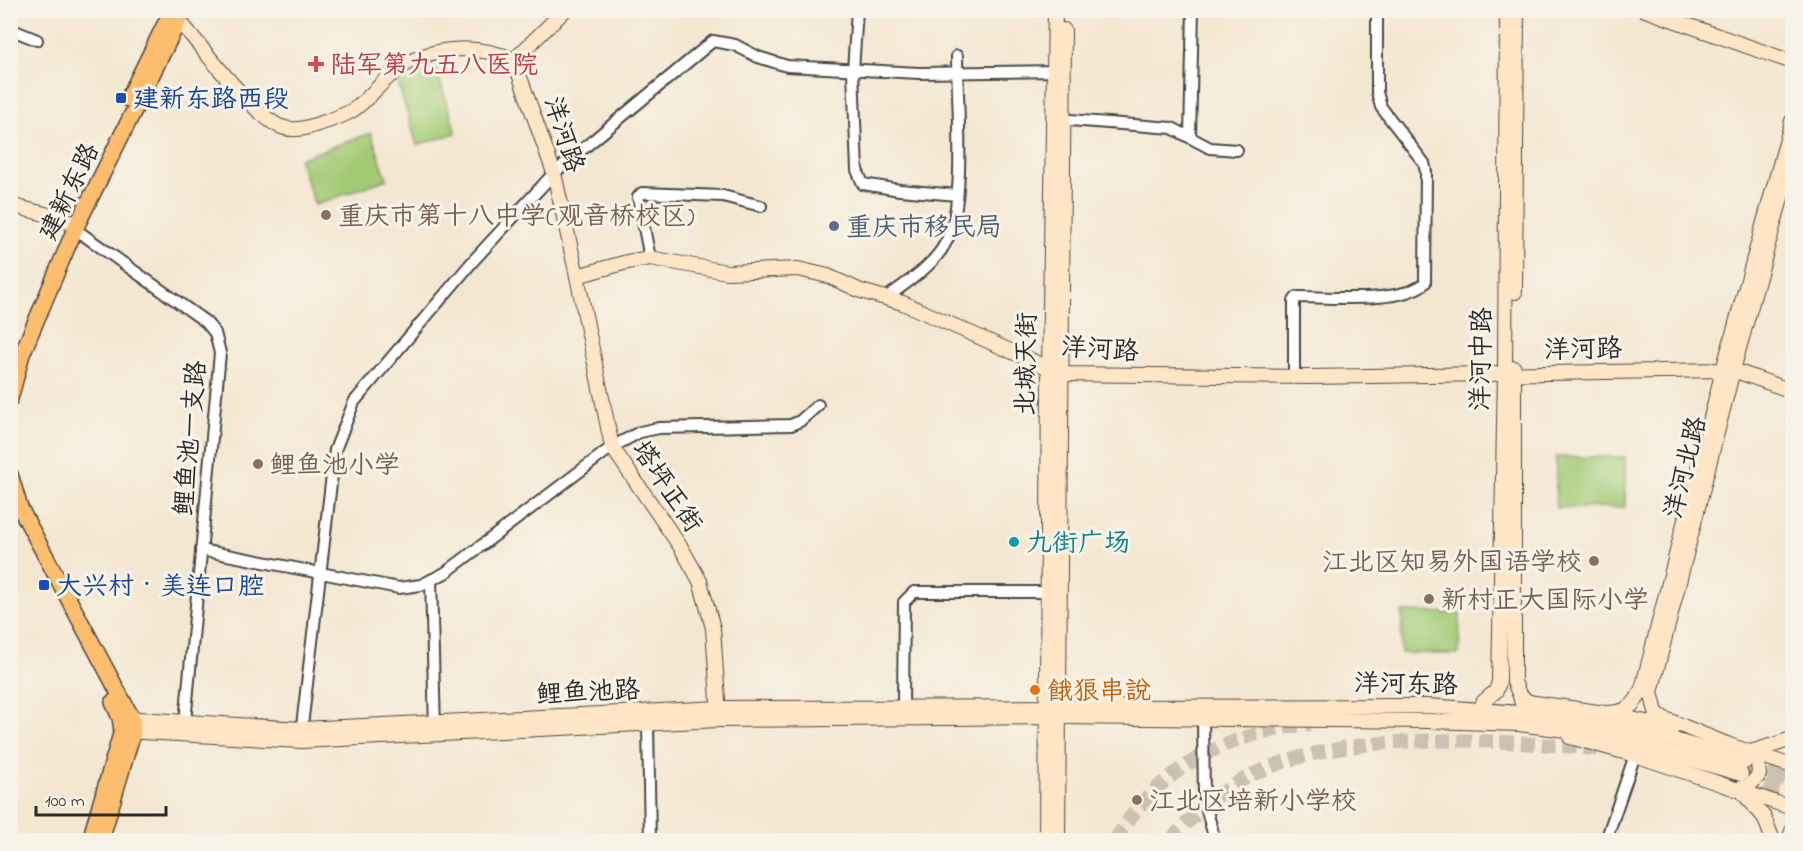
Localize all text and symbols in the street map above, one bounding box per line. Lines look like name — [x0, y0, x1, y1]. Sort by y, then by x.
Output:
place label: 陆军第九五八医院 — [330, 48, 538, 86]
marker: 陆军第九五八医院 — [307, 55, 325, 73]
place label: 建新东路西段 — [133, 82, 289, 120]
marker: 建新东路西段 — [114, 91, 128, 105]
street label: 洋河路 — [532, 92, 592, 178]
street label: 建新东路 — [31, 137, 111, 247]
place label: 重庆市第十八中学(观音桥校区) — [338, 199, 695, 237]
marker: 重庆市第十八中学(观音桥校区) — [319, 208, 333, 222]
place label: 重庆市移民局 — [846, 210, 1002, 248]
marker: 重庆市移民局 — [827, 219, 841, 233]
street label: 洋河中路 — [1463, 307, 1503, 411]
street label: 北城天街 — [1008, 312, 1048, 416]
street label: 洋河路 — [1060, 329, 1140, 373]
street label: 洋河路 — [1544, 331, 1622, 371]
street label: 鲤鱼池一支路 — [166, 359, 218, 518]
street label: 洋河北路 — [1656, 413, 1718, 523]
street label: 塔坪正街 — [621, 434, 710, 541]
place label: 鲤鱼池小学 — [270, 448, 400, 486]
marker: 鲤鱼池小学 — [251, 457, 265, 471]
place label: 九街广场 — [1026, 526, 1130, 564]
marker: 九街广场 — [1007, 535, 1021, 549]
place label: 江北区知易外国语学校 — [1322, 545, 1582, 583]
marker: 江北区知易外国语学校 — [1587, 554, 1601, 568]
place label: 大兴村‧美连口腔 — [56, 569, 264, 607]
marker: 大兴村‧美连口腔 — [37, 578, 51, 592]
place label: 新村正大国际小学 — [1441, 583, 1649, 621]
marker: 新村正大国际小学 — [1422, 592, 1436, 606]
street label: 洋河东路 — [1354, 666, 1458, 706]
street label: 鲤鱼池路 — [535, 672, 641, 716]
place label: 餓狼串說 — [1047, 674, 1151, 712]
marker: 餓狼串說 — [1028, 683, 1042, 697]
scale bar — [36, 779, 166, 817]
place label: 江北区培新小学校 — [1149, 784, 1357, 822]
text: 100 m — [45, 789, 85, 815]
marker: 江北区培新小学校 — [1130, 793, 1144, 807]

